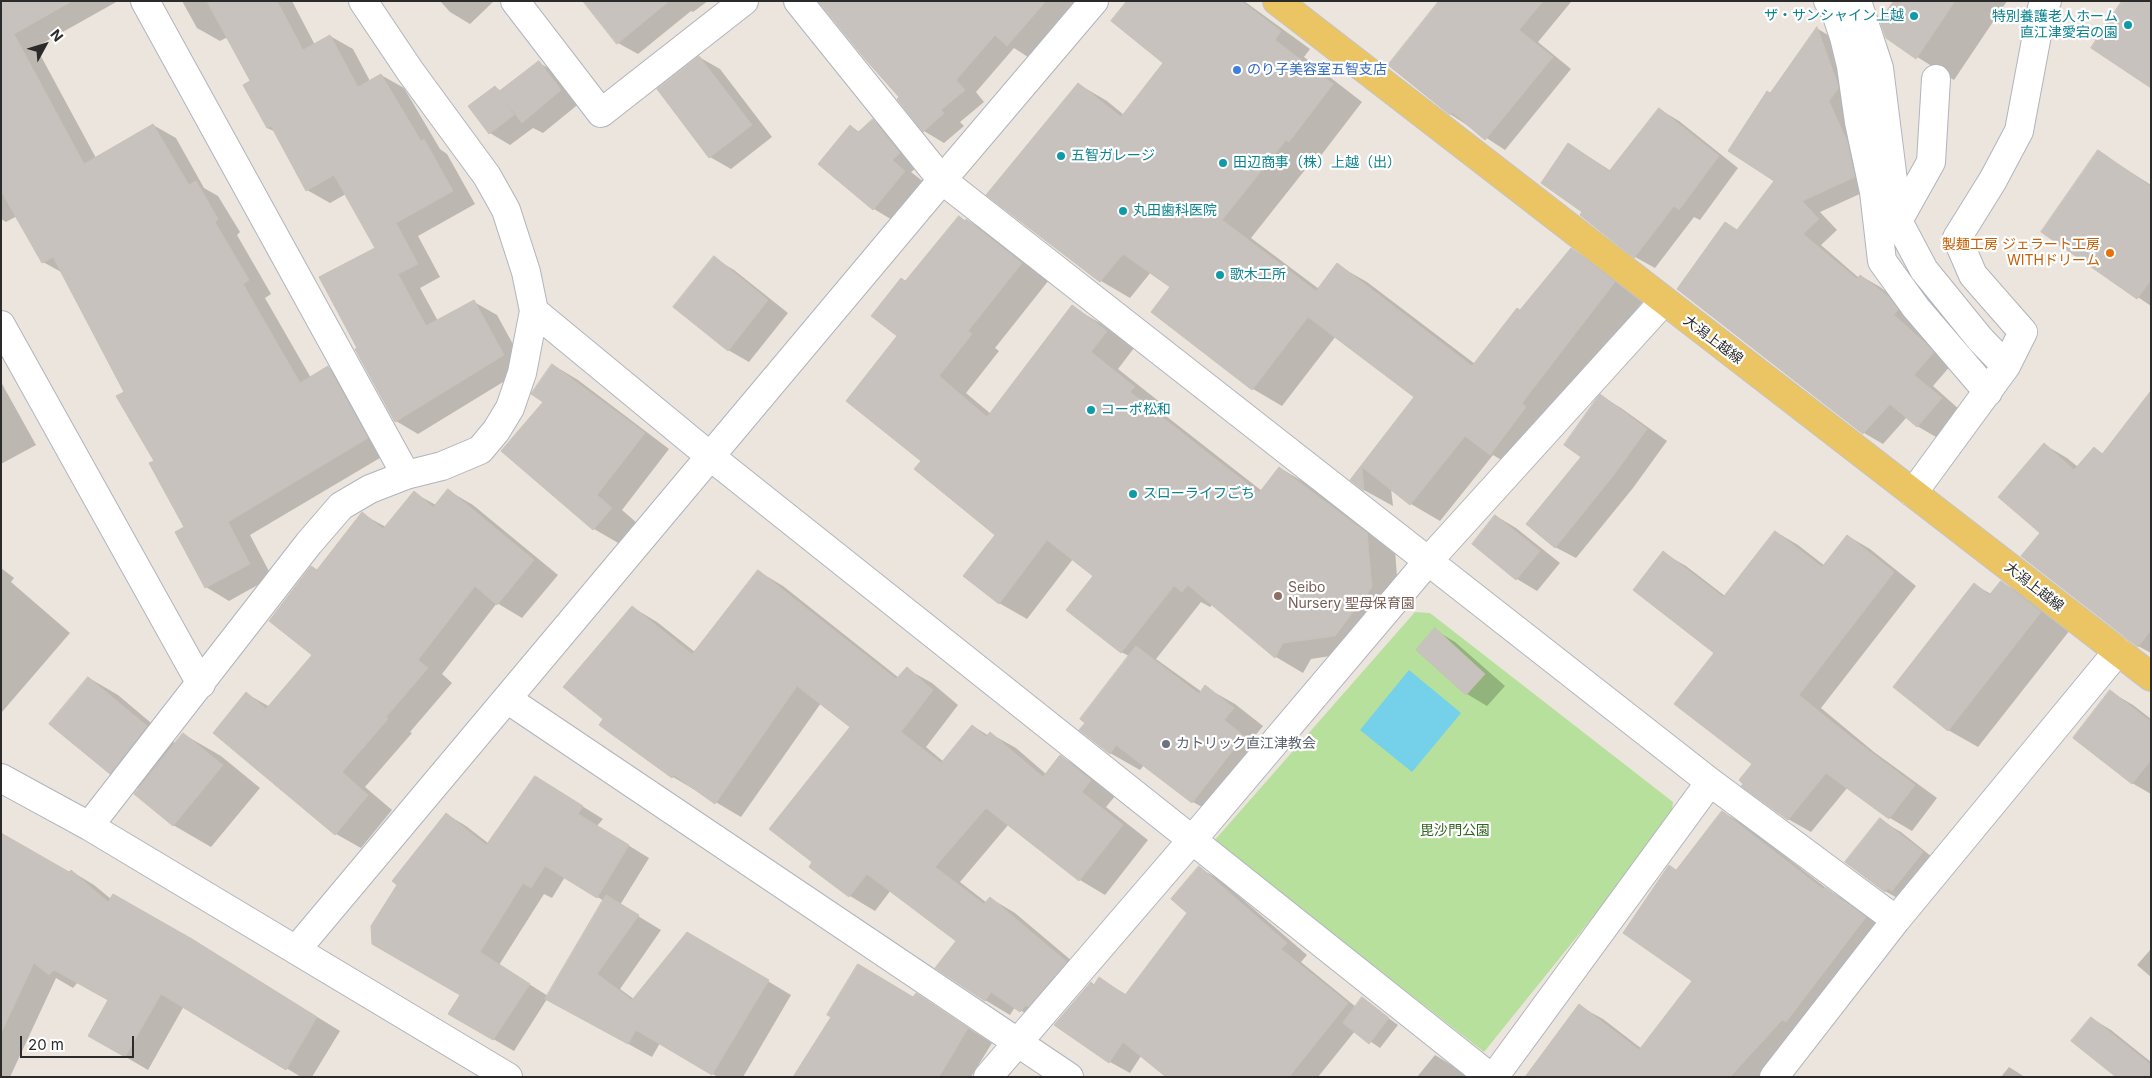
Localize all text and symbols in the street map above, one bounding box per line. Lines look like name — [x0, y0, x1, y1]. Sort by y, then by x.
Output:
place label: ザ・サンシャイン上越 — [1764, 8, 1904, 24]
place label: 特別養護老人ホーム 直江津愛宕の園 — [1992, 9, 2118, 41]
marker: ザ・サンシャイン上越 — [1908, 10, 1920, 22]
marker: 特別養護老人ホーム 直江津愛宕の園 — [2122, 19, 2134, 31]
north arrow — [20, 20, 70, 70]
text: N — [47, 26, 67, 45]
place label: のり子美容室五智支店 — [1247, 62, 1387, 78]
marker: のり子美容室五智支店 — [1231, 64, 1243, 76]
place label: 五智ガレージ — [1071, 148, 1155, 164]
marker: 五智ガレージ — [1055, 150, 1067, 162]
place label: 田辺商事（株）上越（出） — [1233, 155, 1401, 171]
marker: 田辺商事（株）上越（出） — [1217, 157, 1229, 169]
place label: 丸田歯科医院 — [1133, 203, 1217, 219]
marker: 丸田歯科医院 — [1117, 205, 1129, 217]
place label: 製麺工房 ジェラート工房 WITHドリーム — [1942, 237, 2100, 270]
marker: 製麺工房 ジェラート工房 WITHドリーム — [2104, 247, 2116, 259]
place label: 歌木工所 — [1230, 267, 1286, 283]
marker: 歌木工所 — [1214, 269, 1226, 281]
street label: 大潟上越線 — [1680, 312, 1746, 368]
place label: コーポ松和 — [1101, 402, 1171, 418]
marker: コーポ松和 — [1085, 404, 1097, 416]
place label: スローライフごち — [1143, 486, 1255, 502]
marker: スローライフごち — [1127, 488, 1139, 500]
street label: 大潟上越線 — [2001, 559, 2067, 615]
place label: Seibo Nursery 聖母保育園 — [1288, 580, 1415, 612]
marker: Seibo Nursery 聖母保育園 — [1272, 590, 1284, 602]
place label: カトリック直江津教会 — [1176, 736, 1316, 752]
marker: カトリック直江津教会 — [1160, 738, 1172, 750]
park label: 毘沙門公園 — [1420, 823, 1490, 839]
scale bar — [22, 1026, 136, 1058]
text: 20 m — [28, 1035, 64, 1054]

